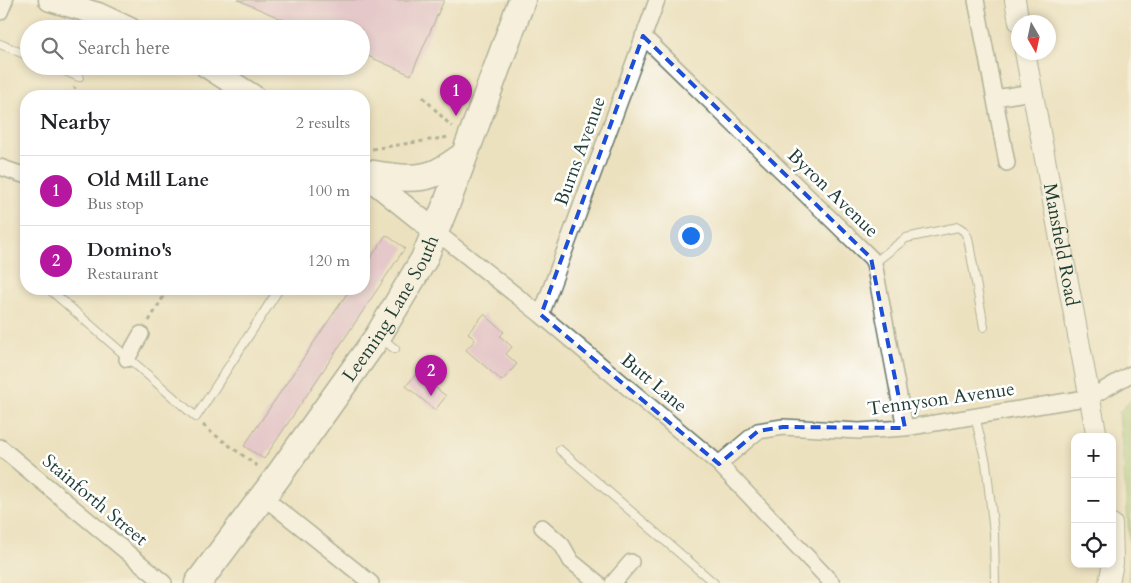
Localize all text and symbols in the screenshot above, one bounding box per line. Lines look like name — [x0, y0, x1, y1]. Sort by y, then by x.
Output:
north arrow — [1011, 15, 1056, 60]
search box — [20, 20, 370, 75]
icon: search — [38, 34, 66, 62]
text: Search here — [78, 35, 170, 61]
pin: 1 — [440, 75, 472, 116]
street label: Burns Avenue — [548, 93, 612, 209]
text: Nearby — [40, 108, 111, 137]
text: 2 results — [296, 112, 350, 134]
street label: Byron Avenue — [782, 143, 884, 243]
text: Old Mill Lane — [87, 167, 209, 193]
text: 1 — [52, 180, 60, 202]
text: 100 m — [308, 180, 350, 202]
street label: Mansfield Road — [1037, 181, 1085, 308]
text: Bus stop — [87, 193, 144, 215]
your location — [678, 223, 704, 249]
street label: Leeming Lane South — [336, 231, 445, 387]
text: Domino's — [87, 237, 172, 263]
text: 2 — [52, 250, 60, 272]
text: 120 m — [308, 250, 350, 272]
text: Restaurant — [87, 263, 158, 285]
street label: Butt Lane — [615, 347, 693, 419]
pin: 2 — [415, 355, 447, 396]
street label: Tennyson Avenue — [866, 376, 1016, 422]
map controls — [1071, 433, 1116, 568]
button: + — [1071, 433, 1116, 478]
street label: Stainforth Street — [37, 448, 153, 552]
button: − — [1071, 478, 1116, 523]
button: locate — [1071, 523, 1116, 568]

